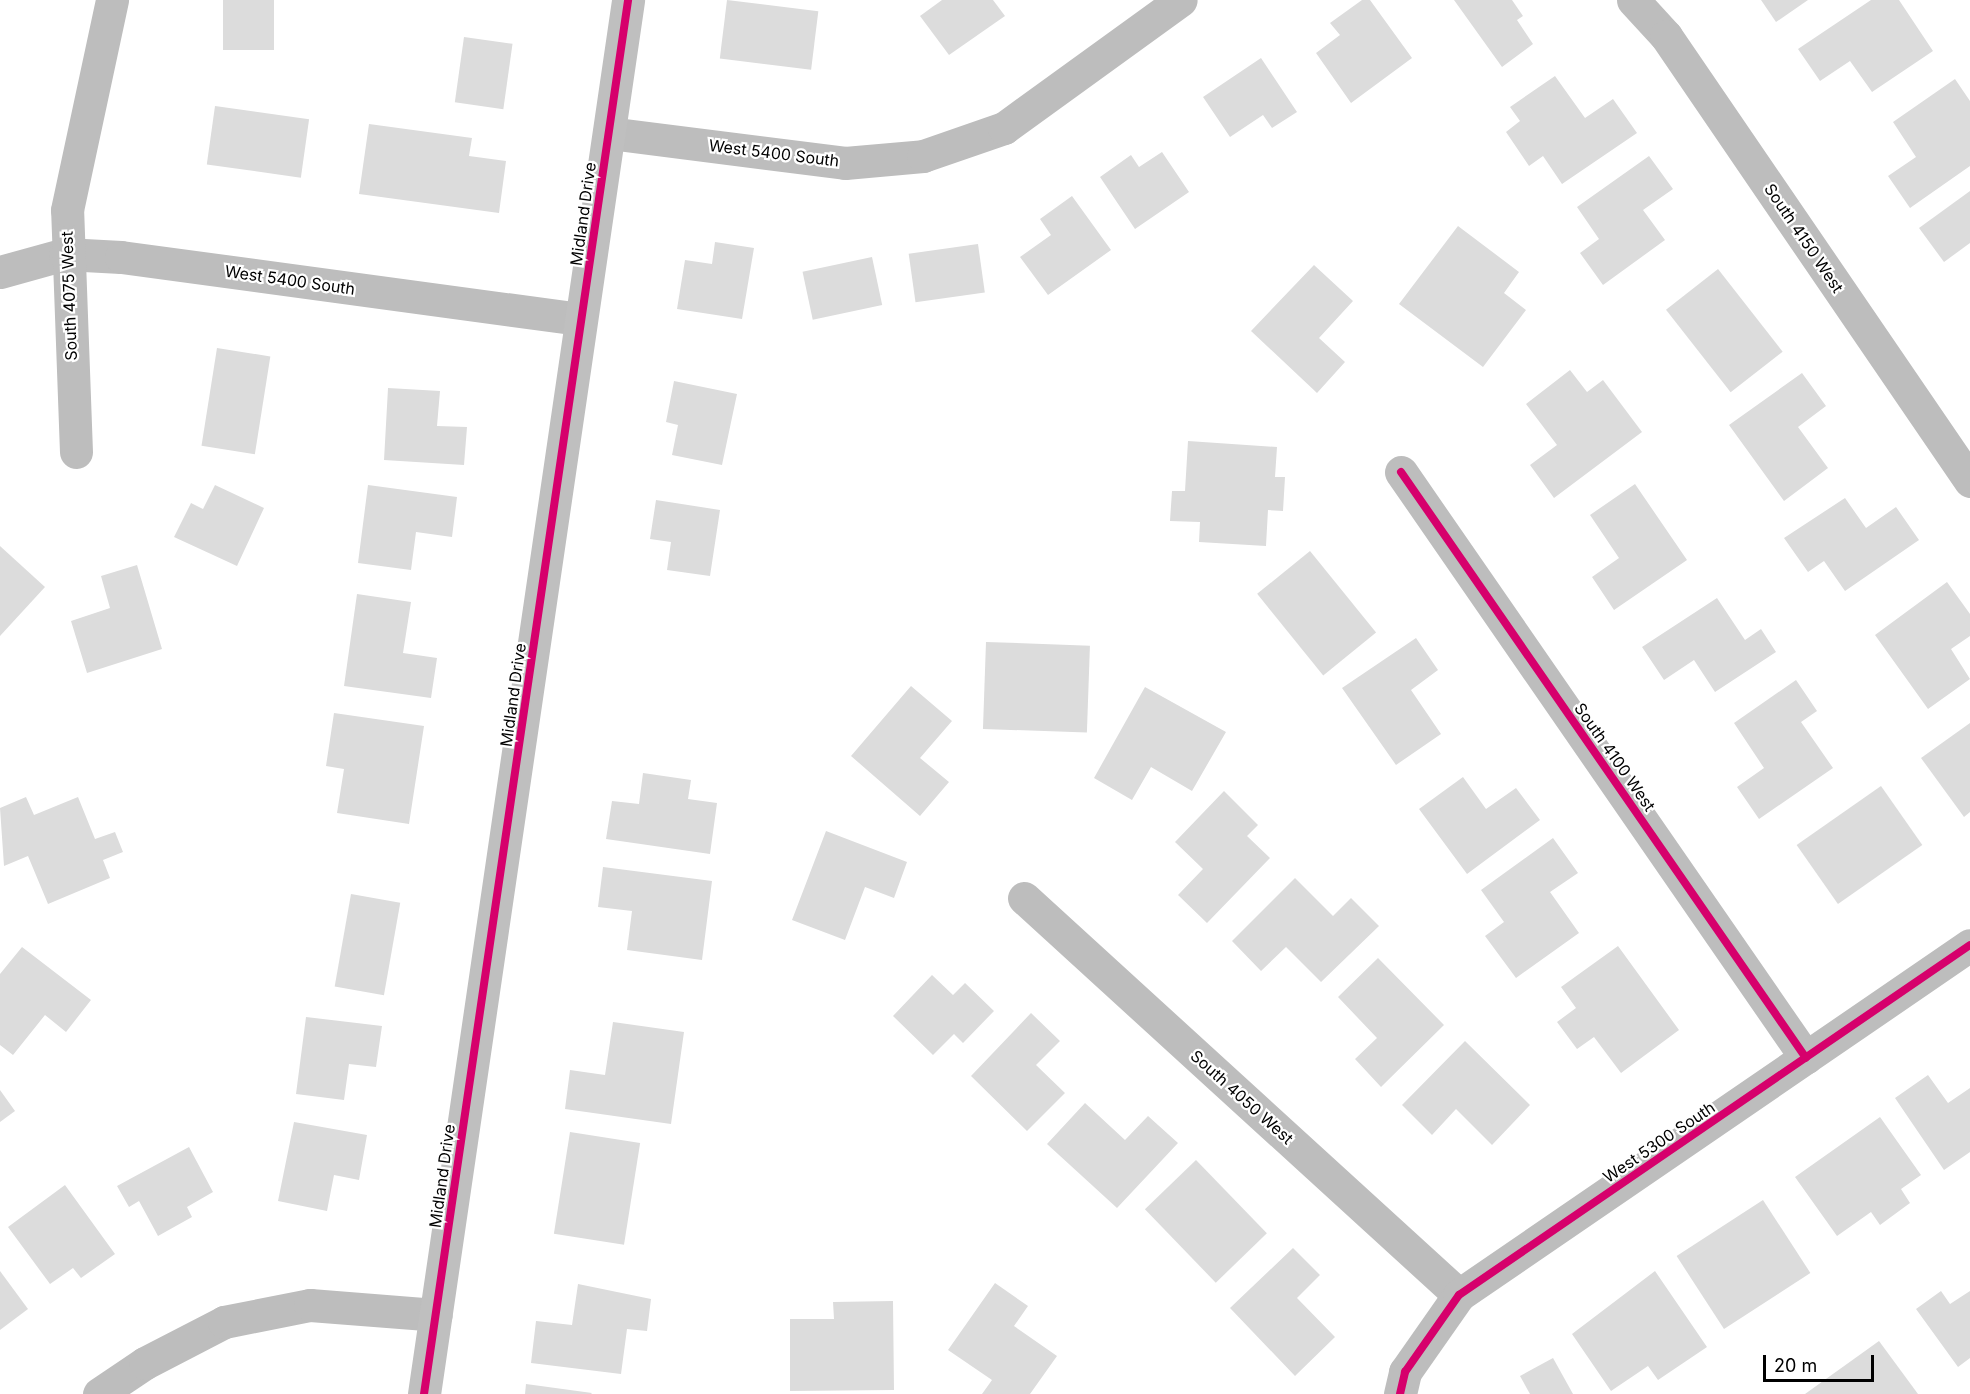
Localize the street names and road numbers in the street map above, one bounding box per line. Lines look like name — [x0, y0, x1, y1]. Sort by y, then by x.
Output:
street label: West 5400 South — [708, 135, 840, 171]
street label: Midland Drive — [566, 161, 600, 267]
street label: South 4150 West — [1760, 180, 1848, 296]
street label: South 4075 West — [57, 231, 81, 361]
street label: West 5400 South — [224, 261, 356, 299]
street label: Midland Drive — [496, 642, 530, 748]
street label: South 4100 West — [1571, 699, 1659, 815]
street label: South 4050 West — [1187, 1046, 1297, 1148]
street label: West 5300 South — [1599, 1097, 1719, 1187]
street label: Midland Drive — [425, 1123, 459, 1229]

